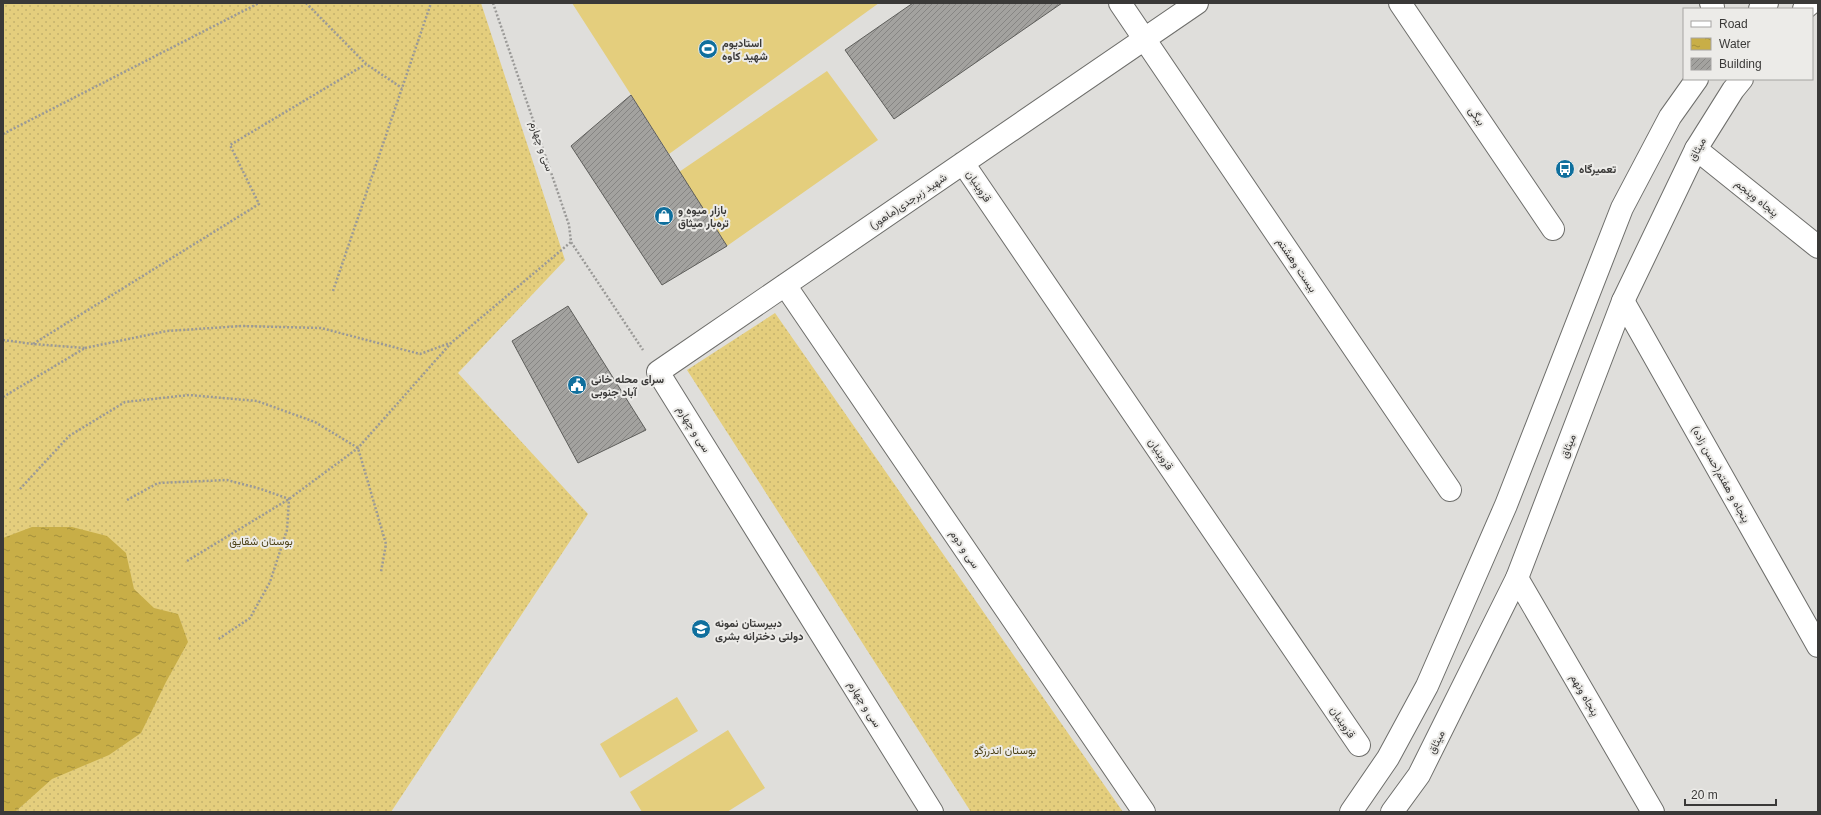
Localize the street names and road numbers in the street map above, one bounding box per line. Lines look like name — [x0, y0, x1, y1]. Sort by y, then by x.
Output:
street label: بیگی — [1466, 104, 1488, 128]
street label: سی و چهارم — [526, 119, 556, 173]
street label: میثاق — [1686, 135, 1709, 163]
street label: قزوینیان — [963, 168, 994, 205]
street label: شهید زبرجدی(ماهور) — [867, 171, 950, 232]
street label: پنجاه وپنجم — [1732, 177, 1781, 221]
street label: بیست وهشتم — [1273, 236, 1319, 295]
street label: سی و چهارم — [673, 404, 713, 456]
street label: (حسن زاده)پنجاه و هفتم — [1688, 424, 1753, 525]
street label: میثاق — [1558, 432, 1579, 460]
street label: قزوینیان — [1145, 436, 1176, 473]
street label: سی و دوم — [946, 528, 982, 572]
street label: پنجاه ونهم — [1567, 672, 1602, 719]
street label: سی و چهارم — [844, 679, 884, 731]
street label: قزوینیان — [1327, 704, 1358, 741]
street label: میثاق — [1425, 728, 1448, 756]

